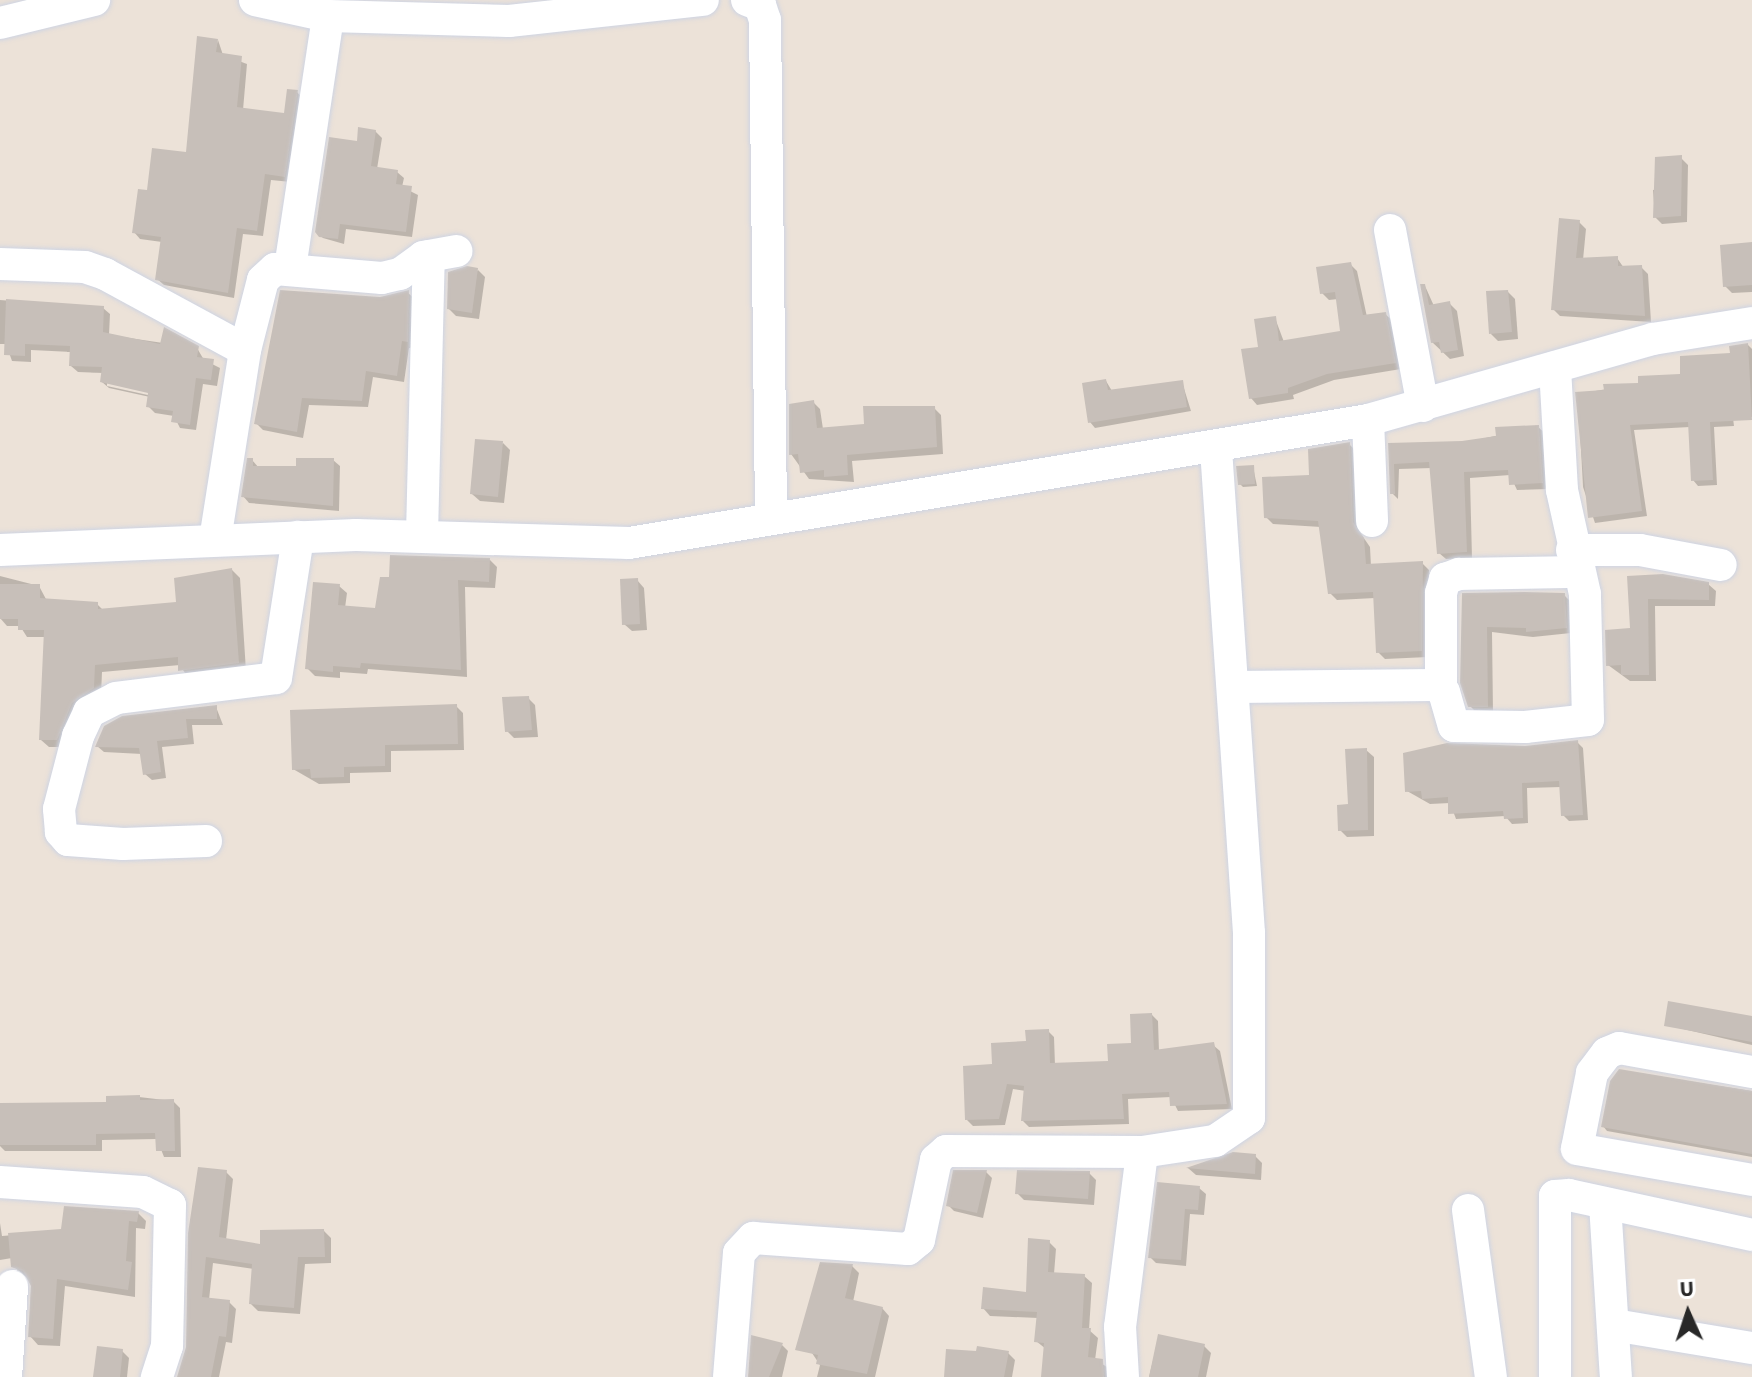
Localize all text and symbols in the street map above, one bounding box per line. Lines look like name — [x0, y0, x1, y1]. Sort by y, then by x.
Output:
north arrow — [1648, 1273, 1728, 1353]
text: U — [1679, 1273, 1695, 1305]

